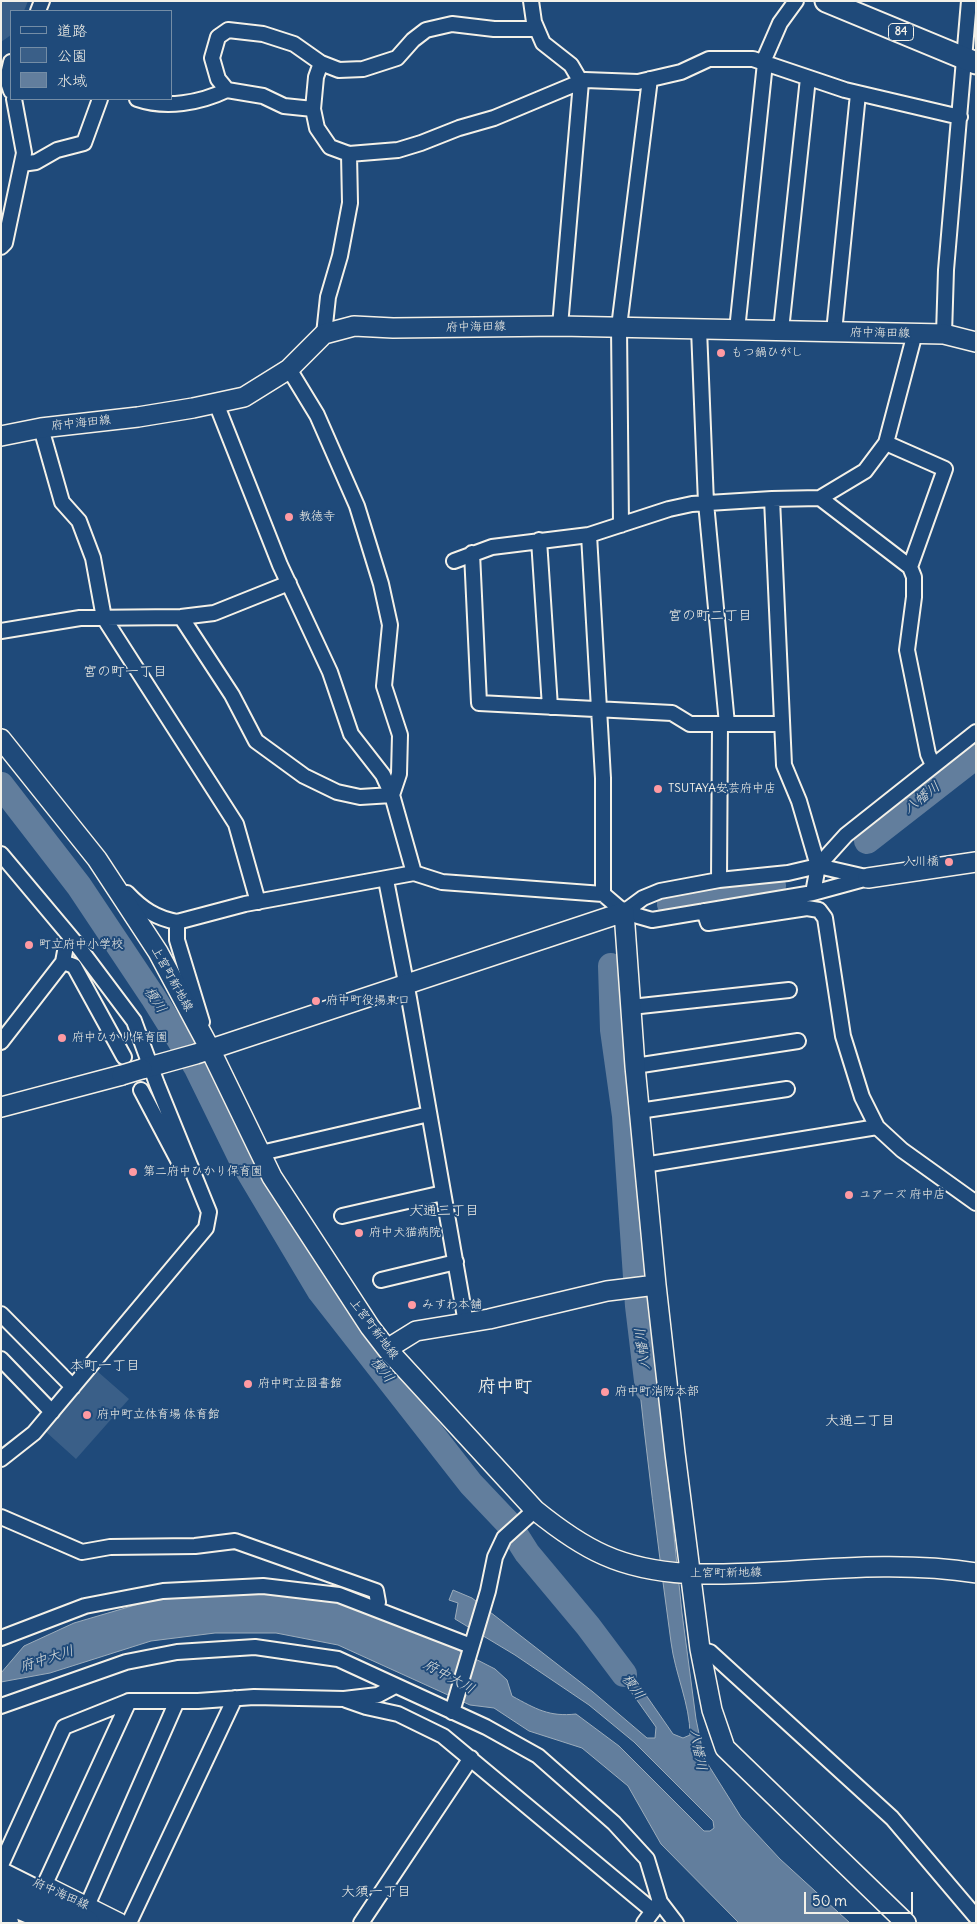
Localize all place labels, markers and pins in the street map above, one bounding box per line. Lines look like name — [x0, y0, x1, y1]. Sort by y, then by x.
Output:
place label: もつ鍋ひがし — [731, 346, 803, 360]
marker: もつ鍋ひがし — [715, 347, 727, 359]
place label: 教徳寺 — [299, 510, 335, 524]
marker: 教徳寺 — [283, 511, 295, 523]
place label: TSUTAYA安芸府中店 — [668, 782, 776, 796]
marker: TSUTAYA安芸府中店 — [652, 783, 664, 795]
place label: 入川橋 — [903, 855, 939, 869]
marker: 入川橋 — [943, 856, 955, 868]
place label: 町立府中小学校 — [39, 938, 123, 952]
marker: 町立府中小学校 — [23, 939, 35, 951]
place label: 府中町役場東口 — [326, 994, 410, 1008]
marker: 府中町役場東口 — [310, 995, 322, 1007]
place label: 府中ひかり保育園 — [72, 1031, 168, 1045]
marker: 府中ひかり保育園 — [56, 1032, 68, 1044]
place label: 第二府中ひかり保育園 — [143, 1165, 263, 1179]
marker: 第二府中ひかり保育園 — [127, 1166, 139, 1178]
place label: ユアーズ 府中店 — [859, 1188, 945, 1202]
marker: ユアーズ 府中店 — [843, 1189, 855, 1201]
place label: 府中犬猫病院 — [369, 1226, 441, 1240]
marker: 府中犬猫病院 — [353, 1227, 365, 1239]
place label: みすわ本舗 — [422, 1298, 482, 1312]
marker: みすわ本舗 — [406, 1299, 418, 1311]
place label: 府中町立図書館 — [258, 1377, 342, 1391]
marker: 府中町立図書館 — [242, 1378, 254, 1390]
place label: 府中町消防本部 — [615, 1385, 699, 1399]
marker: 府中町消防本部 — [599, 1386, 611, 1398]
place label: 府中町立体育場 体育館 — [97, 1408, 220, 1422]
marker: 府中町立体育場 体育館 — [81, 1409, 93, 1421]

